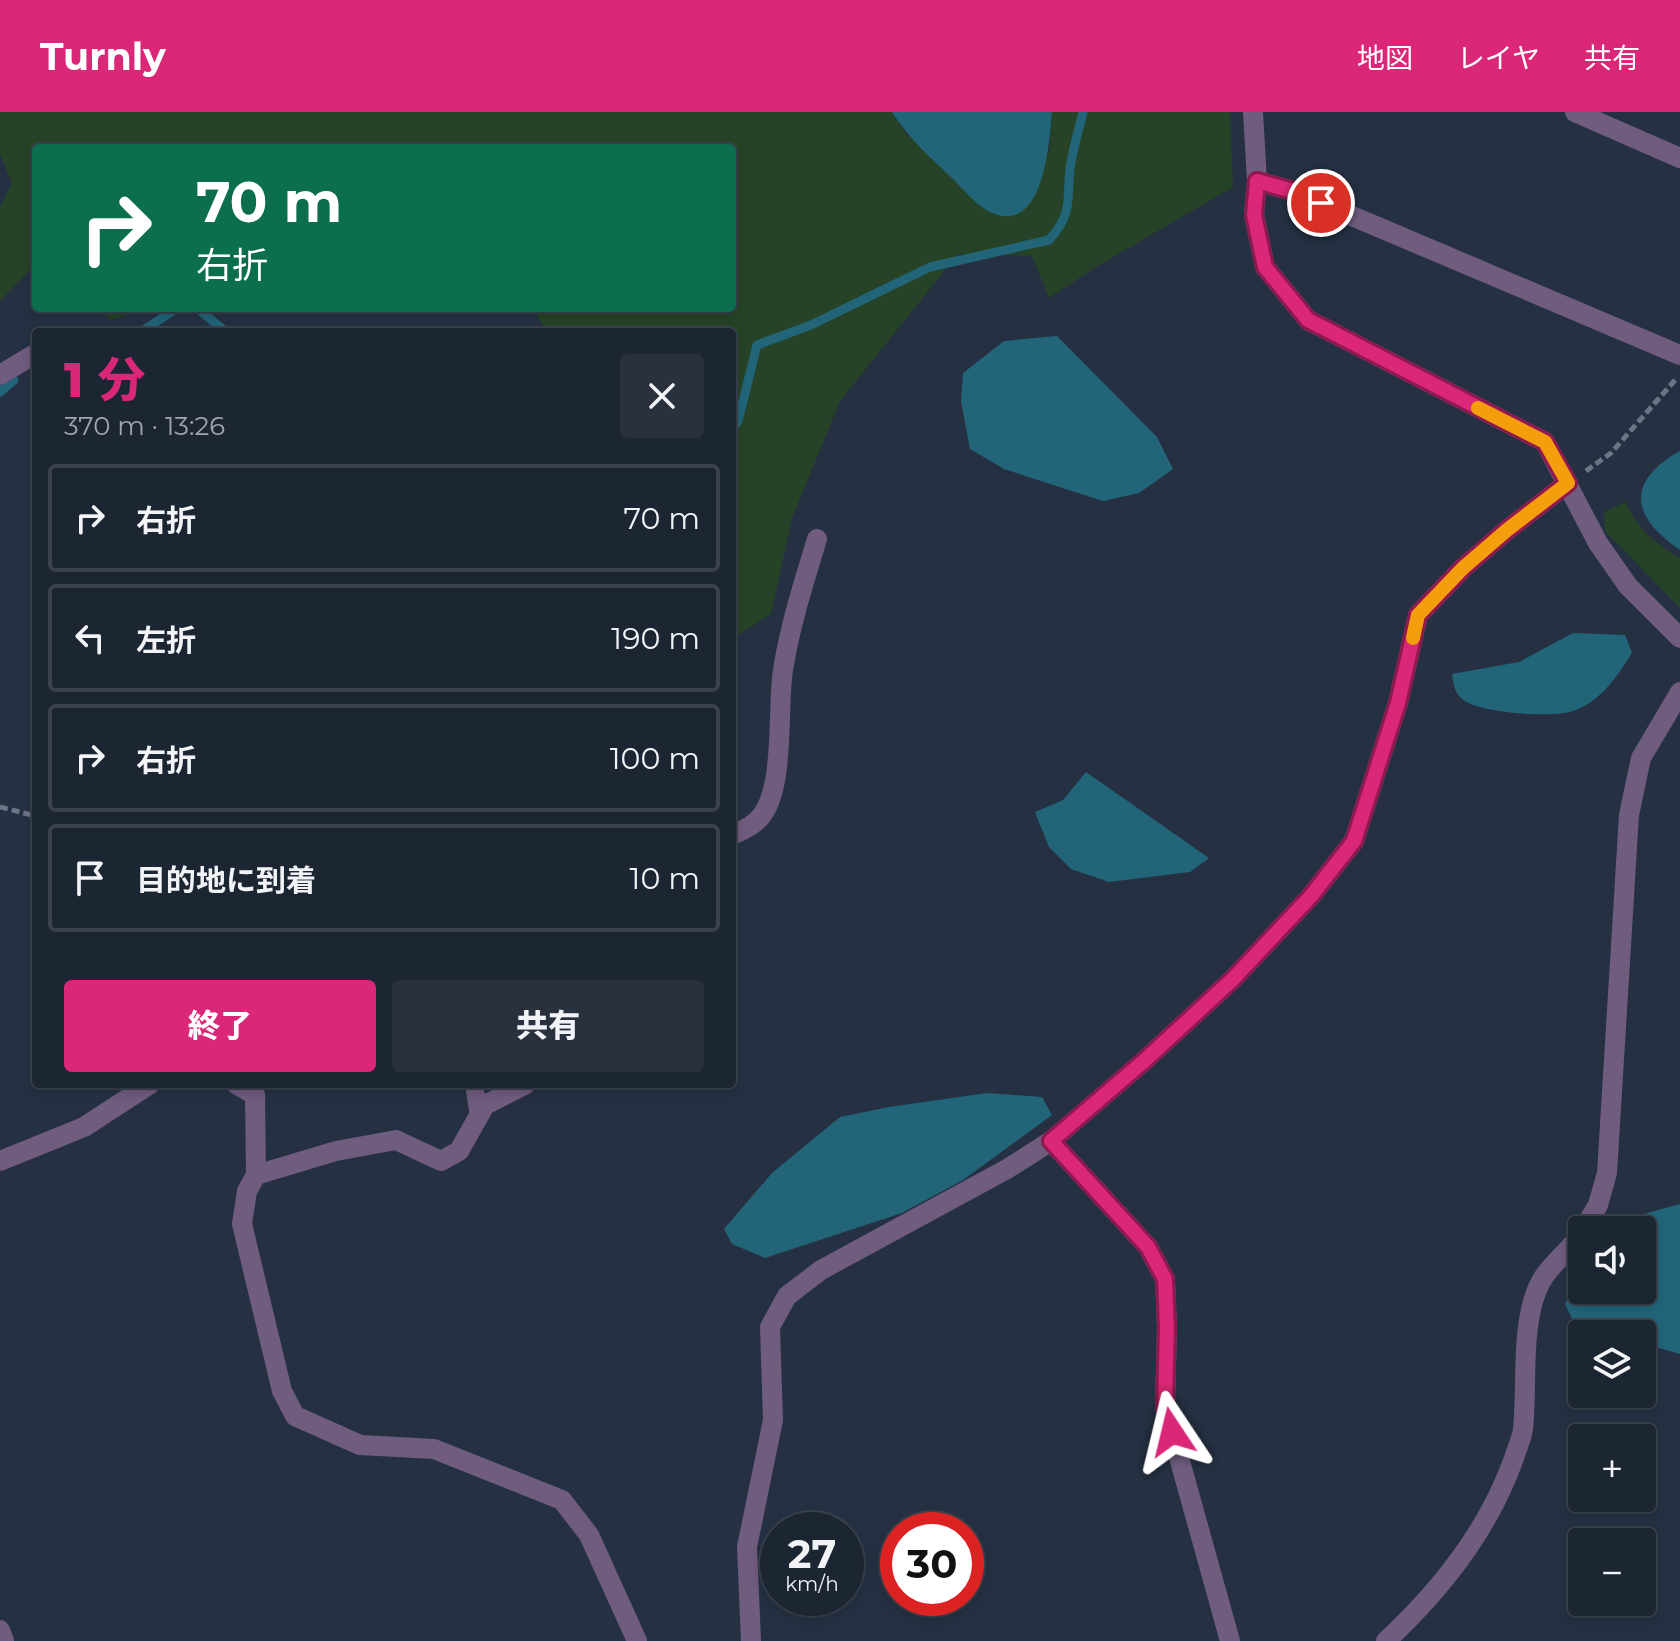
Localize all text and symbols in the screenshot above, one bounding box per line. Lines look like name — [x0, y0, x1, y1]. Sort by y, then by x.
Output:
text: Turnly — [40, 33, 166, 80]
text: 地図 — [1357, 41, 1413, 75]
text: レイヤ — [1457, 41, 1540, 75]
text: 共有 — [1584, 41, 1640, 75]
text: 70 m — [196, 168, 342, 236]
pin — [1287, 169, 1355, 237]
icon: right — [64, 176, 168, 280]
icon: arrive — [1299, 181, 1343, 225]
text: 右折 — [196, 243, 268, 287]
text: 1 分 — [64, 351, 145, 409]
button: close — [620, 354, 704, 438]
text: 370 m · 13:26 — [64, 410, 225, 442]
icon: right — [68, 496, 112, 540]
text: 70 m — [623, 500, 700, 537]
text: 右折 — [136, 502, 196, 539]
icon: left — [68, 616, 112, 660]
text: 190 m — [611, 620, 700, 657]
text: 左折 — [136, 622, 196, 659]
icon: right — [68, 736, 112, 780]
text: 100 m — [610, 740, 700, 777]
text: 右折 — [136, 742, 196, 779]
icon: arrive — [68, 856, 112, 900]
text: 10 m — [630, 860, 700, 897]
text: 目的地に到着 — [136, 862, 316, 899]
button: 終了 — [64, 980, 376, 1072]
button: 共有 — [392, 980, 704, 1072]
map controls — [1568, 1216, 1656, 1616]
button: sound — [1568, 1216, 1656, 1304]
button: layers — [1568, 1320, 1656, 1408]
position arrow — [1130, 1390, 1214, 1474]
button: + — [1568, 1424, 1656, 1512]
speed limit sign: 30 — [880, 1512, 984, 1616]
button: − — [1568, 1528, 1656, 1616]
text: 27 — [788, 1529, 836, 1578]
text: km/h — [785, 1572, 839, 1596]

